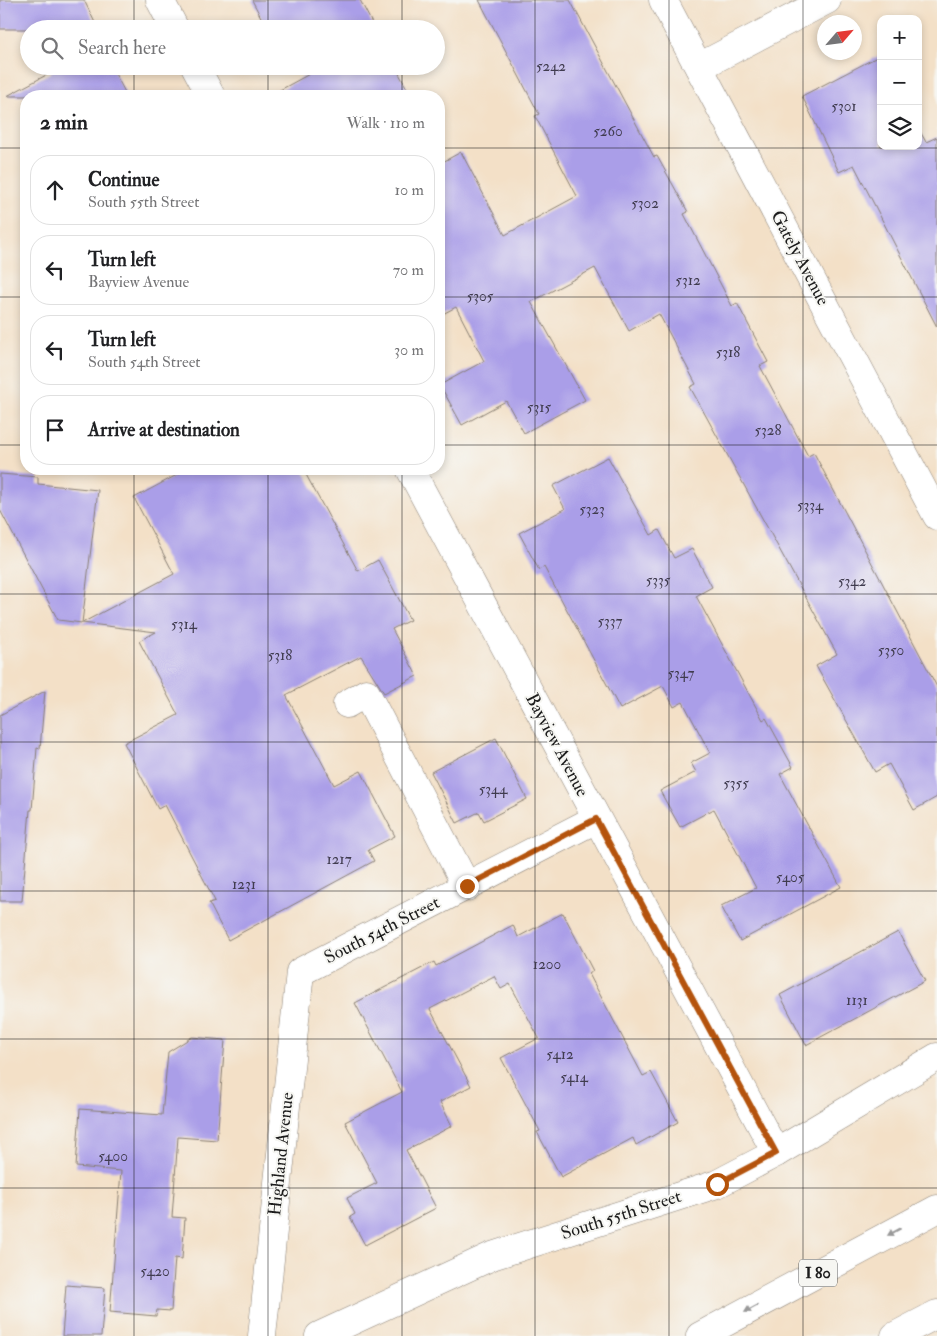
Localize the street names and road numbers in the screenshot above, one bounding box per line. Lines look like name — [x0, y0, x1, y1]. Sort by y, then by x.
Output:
street label: Gately Avenue — [765, 207, 835, 310]
street label: Bayview Avenue — [520, 689, 594, 801]
street label: South 54th Street — [320, 891, 444, 969]
street label: Highland Avenue — [263, 1091, 299, 1217]
street label: South 55th Street — [558, 1185, 684, 1245]
road number: I 80 — [799, 1260, 837, 1286]

